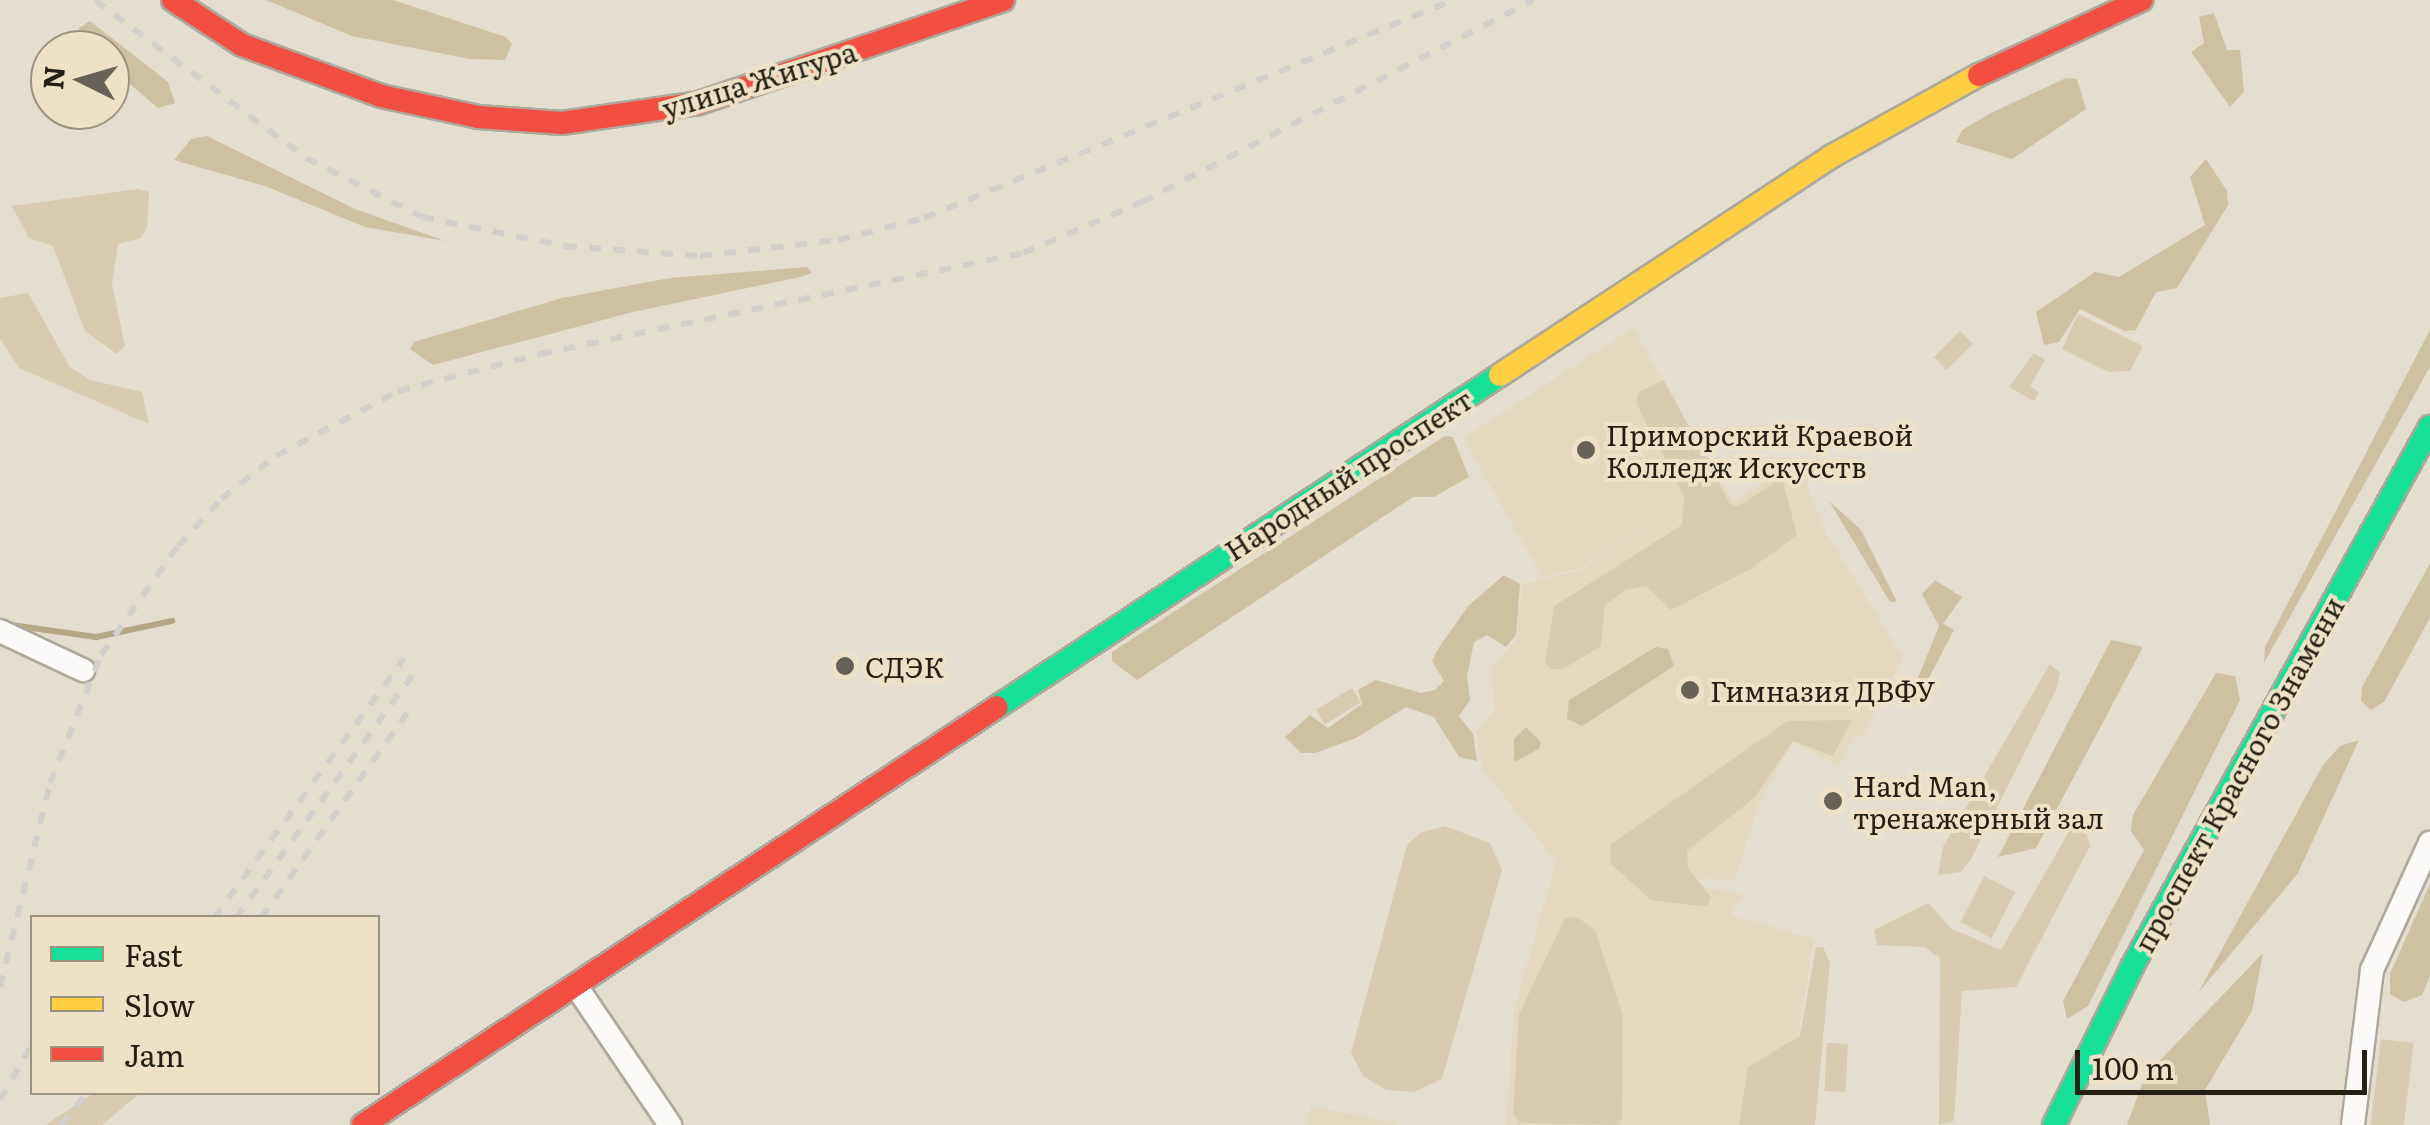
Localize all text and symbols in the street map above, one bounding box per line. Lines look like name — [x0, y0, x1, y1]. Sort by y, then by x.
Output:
north arrow — [30, 30, 130, 130]
street label: улица Жигура — [658, 34, 860, 124]
text: N — [30, 64, 74, 91]
street label: Народный проспект — [1218, 381, 1478, 567]
place label: Приморский Краевой Колледж Искусств — [1606, 417, 1913, 483]
marker: Приморский Краевой Колледж Искусств — [1575, 439, 1597, 461]
street label: проспект Красного Знамени — [2126, 591, 2350, 957]
place label: СДЭК — [865, 649, 944, 683]
marker: СДЭК — [834, 655, 856, 677]
place label: Гимназия ДВФУ — [1710, 673, 1935, 707]
marker: Гимназия ДВФУ — [1679, 679, 1701, 701]
place label: Hard Man, тренажерный зал — [1853, 768, 2104, 834]
marker: Hard Man, тренажерный зал — [1822, 790, 1844, 812]
legend — [30, 915, 380, 1095]
text: Fast — [124, 932, 183, 976]
text: Slow — [124, 982, 195, 1026]
scale bar — [2080, 1030, 2372, 1092]
text: Jam — [124, 1032, 184, 1076]
text: 100 m — [2092, 1045, 2174, 1089]

